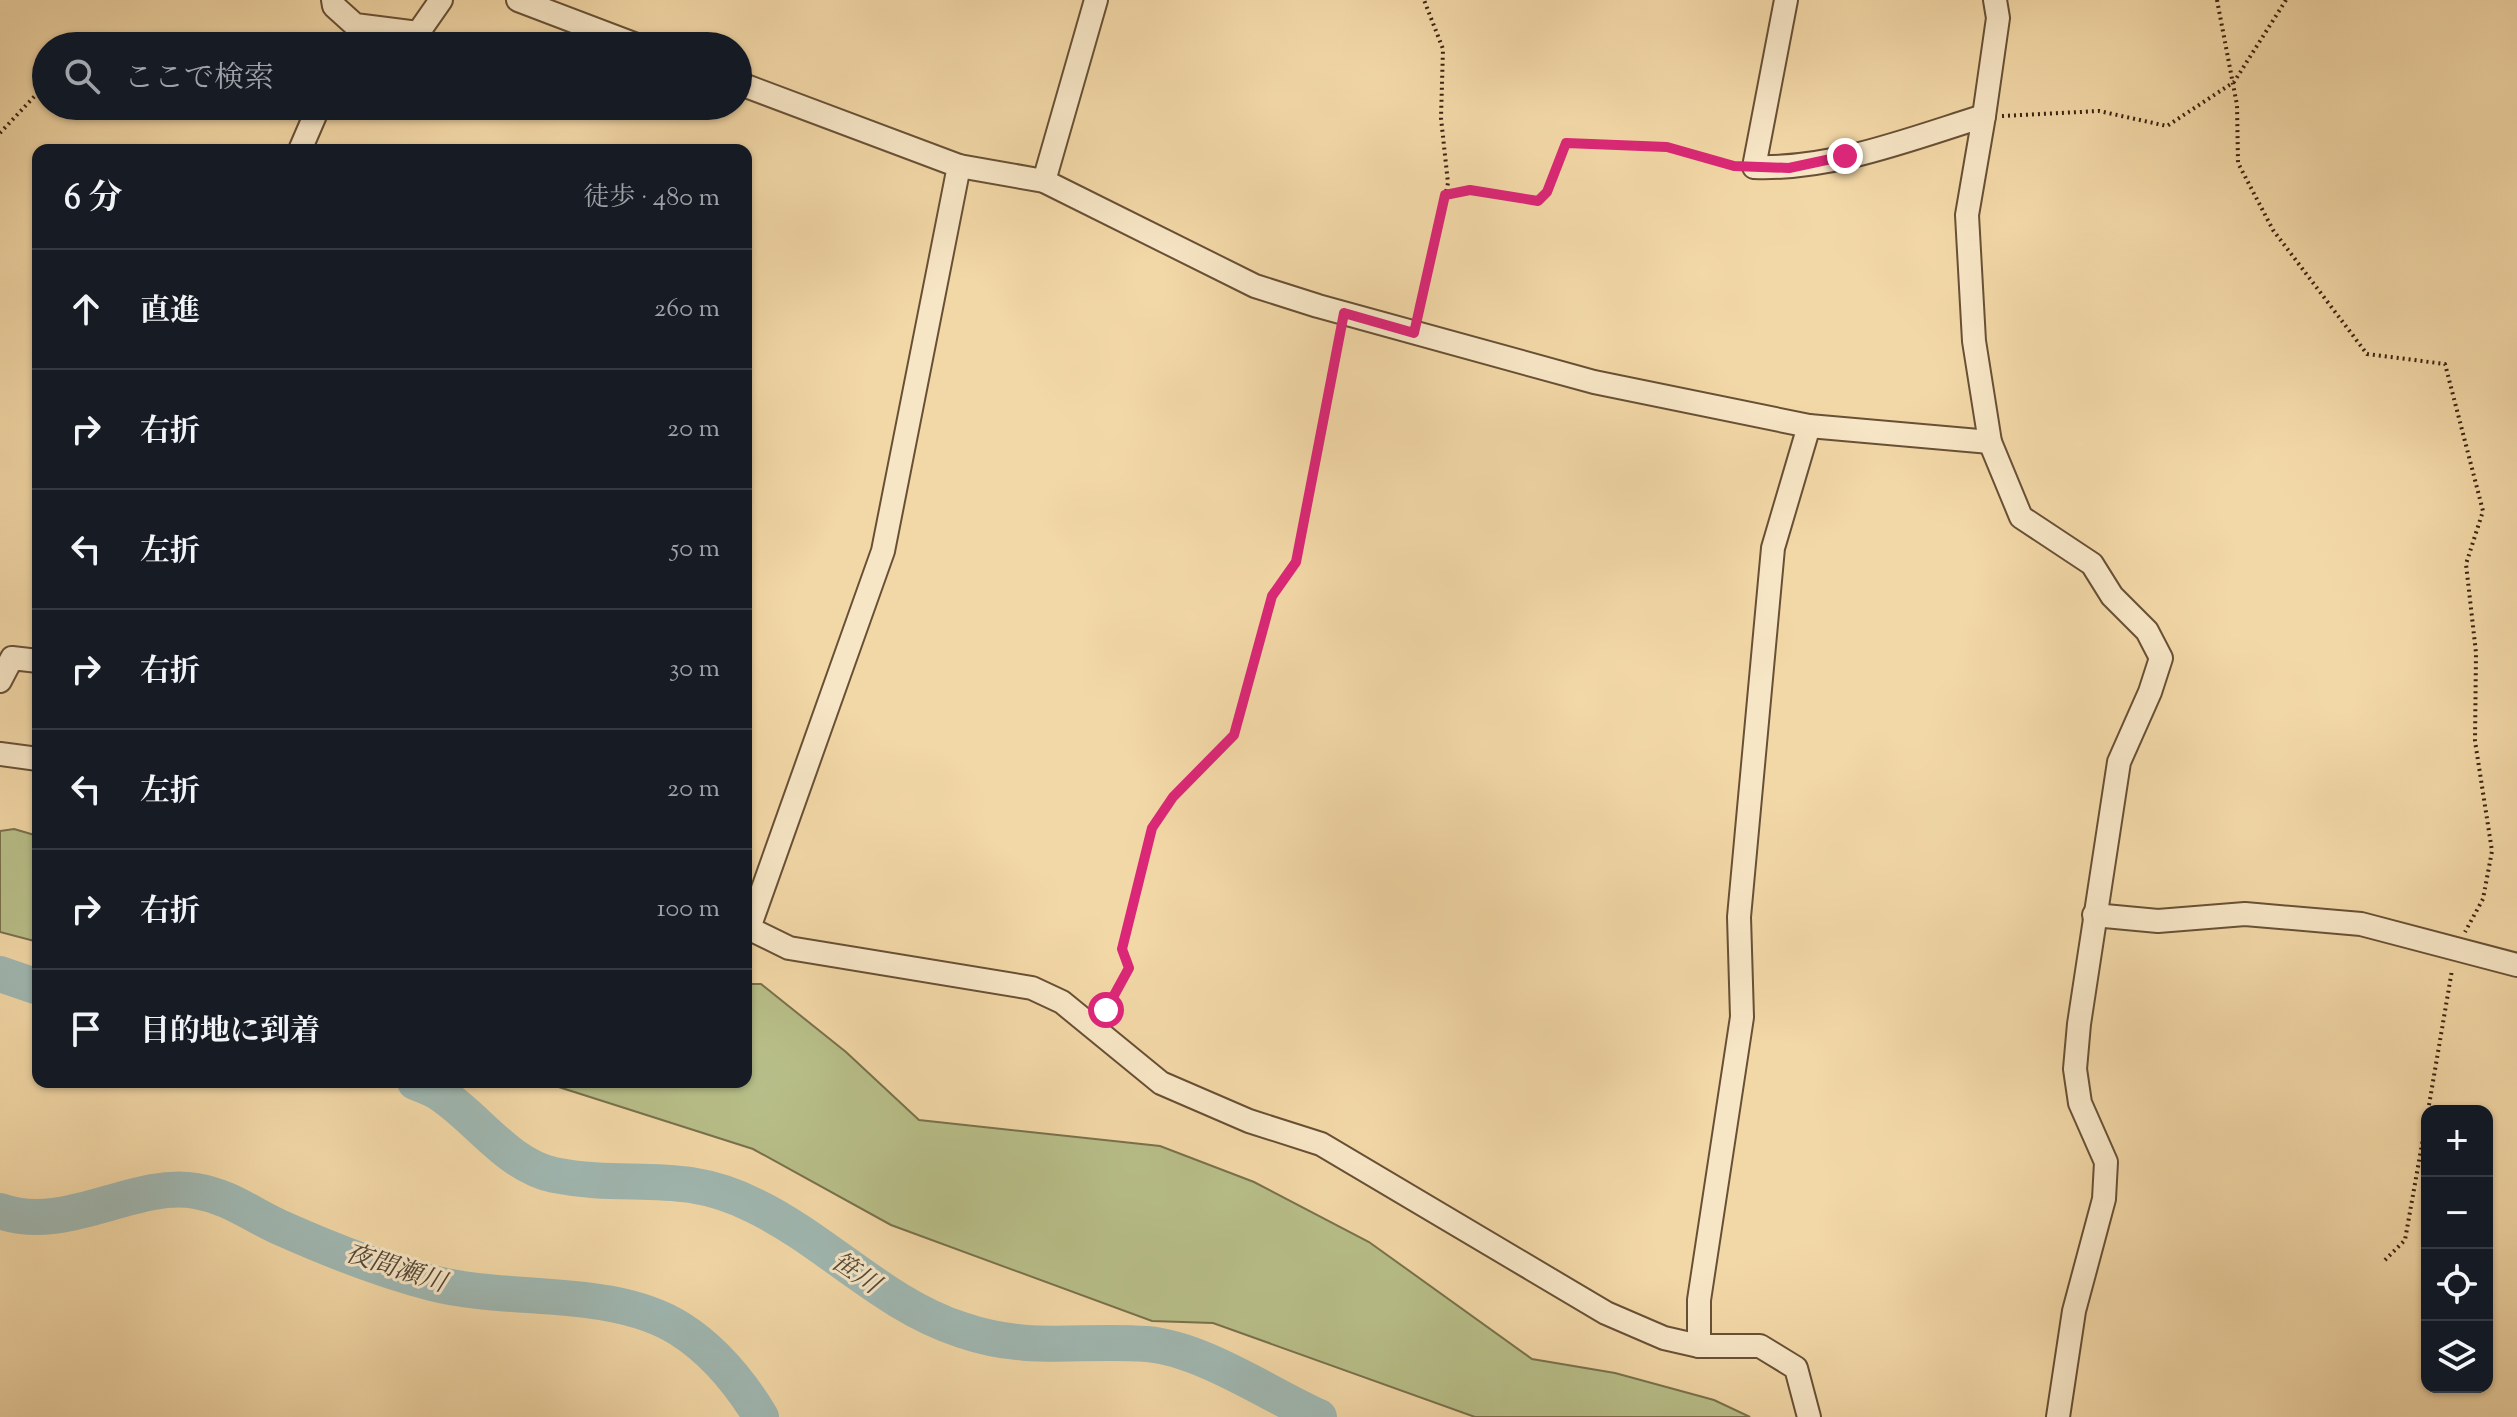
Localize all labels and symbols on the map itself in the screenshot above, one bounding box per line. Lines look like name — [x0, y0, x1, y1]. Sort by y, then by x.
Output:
route end — [1827, 138, 1863, 174]
route start — [1088, 992, 1124, 1028]
water label: 夜間瀬川 — [340, 1236, 453, 1304]
water label: 笹川 — [823, 1244, 889, 1306]

